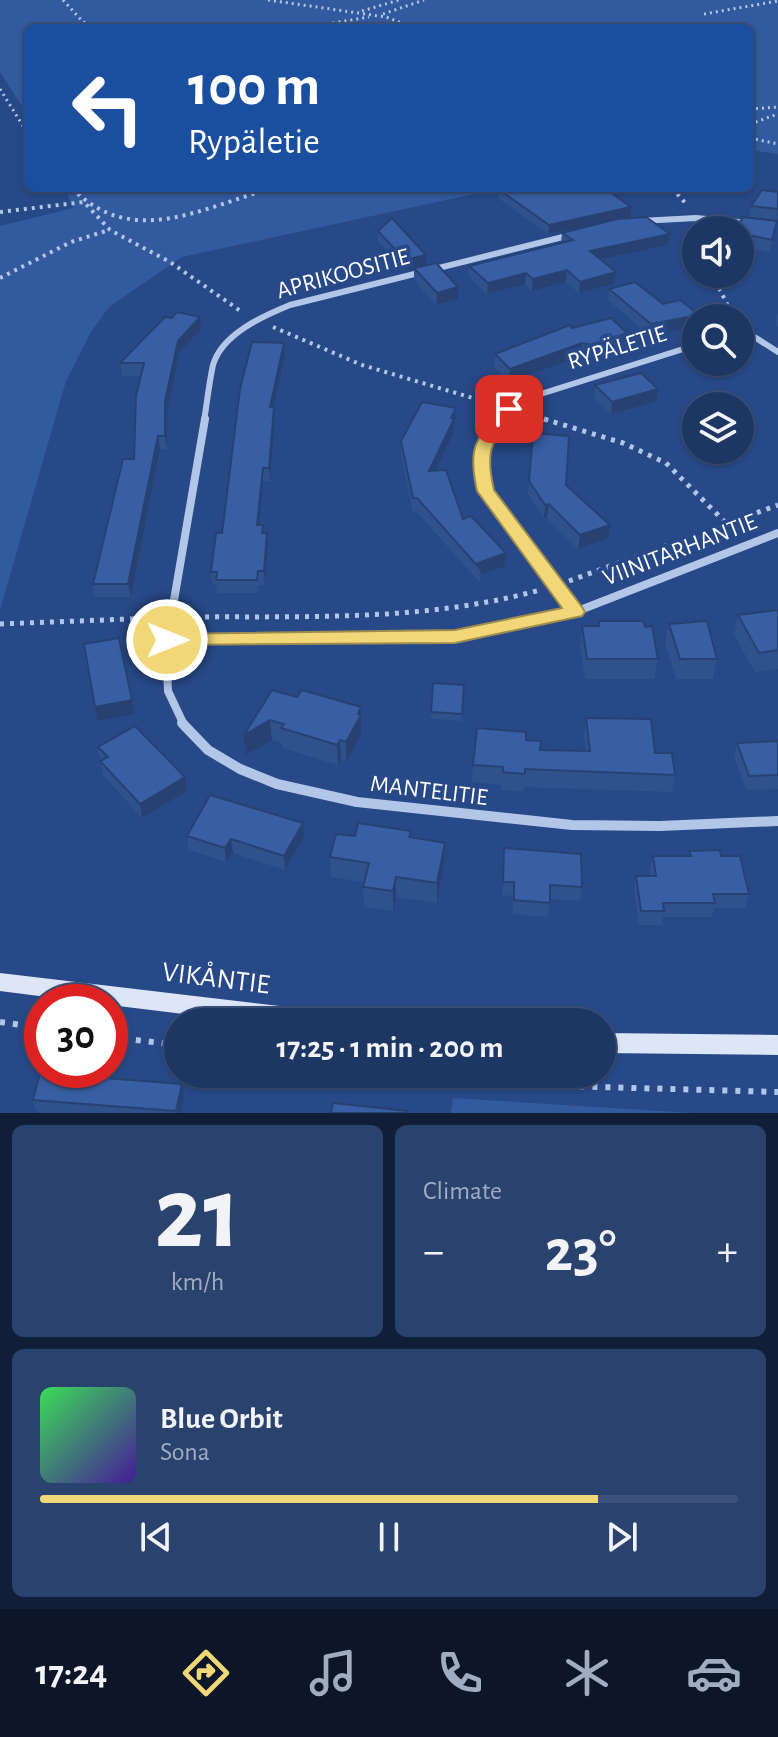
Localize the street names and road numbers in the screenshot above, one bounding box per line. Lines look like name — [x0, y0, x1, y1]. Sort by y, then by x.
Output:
street label: APRIKOOSITIE — [274, 245, 412, 303]
street label: RYPÄLETIE — [565, 321, 670, 374]
street label: VIINITARHANTIE — [600, 510, 761, 590]
street label: MANTELITIE — [369, 772, 489, 810]
street label: VIKÅNTIE — [161, 956, 272, 999]

